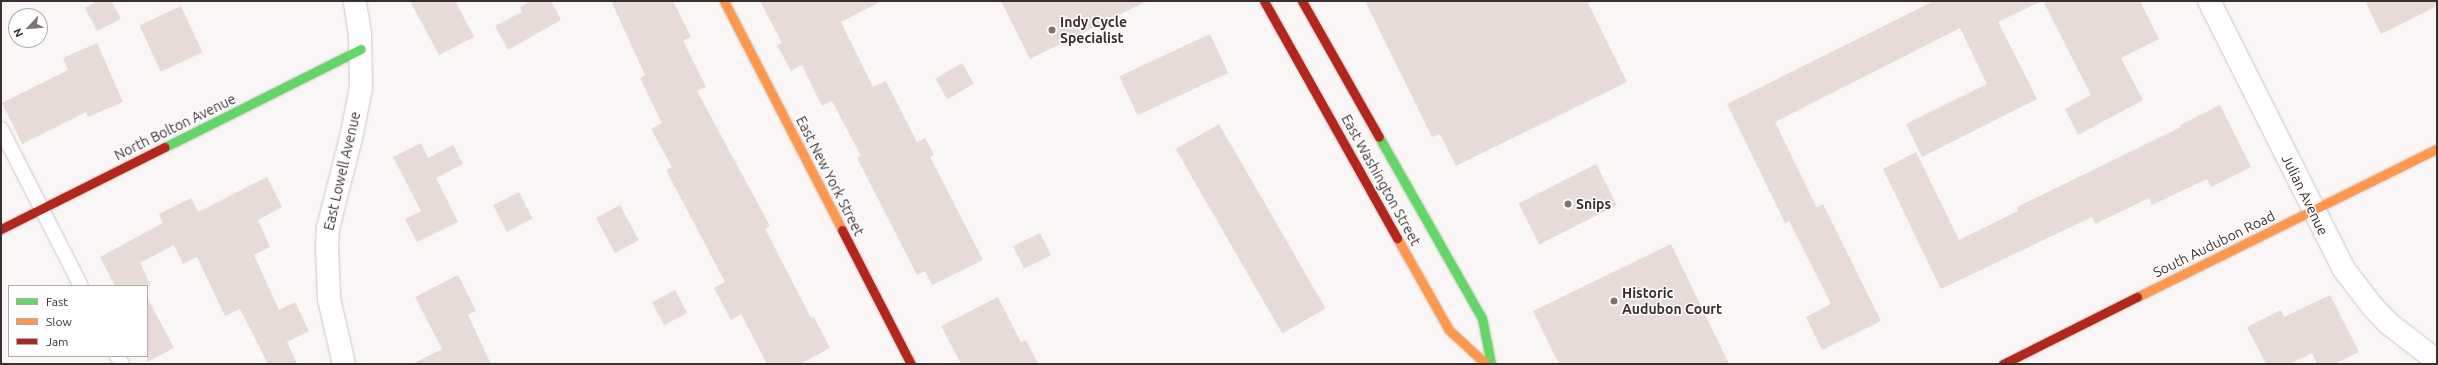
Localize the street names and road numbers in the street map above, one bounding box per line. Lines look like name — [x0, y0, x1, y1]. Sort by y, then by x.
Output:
street label: North Bolton Avenue — [112, 90, 238, 164]
street label: East Lowell Avenue — [320, 110, 364, 232]
street label: East Washington Street — [1338, 112, 1424, 248]
street label: East New York Street — [793, 113, 867, 239]
street label: Julian Avenue — [2278, 152, 2332, 238]
street label: South Audubon Road — [2150, 207, 2278, 281]

